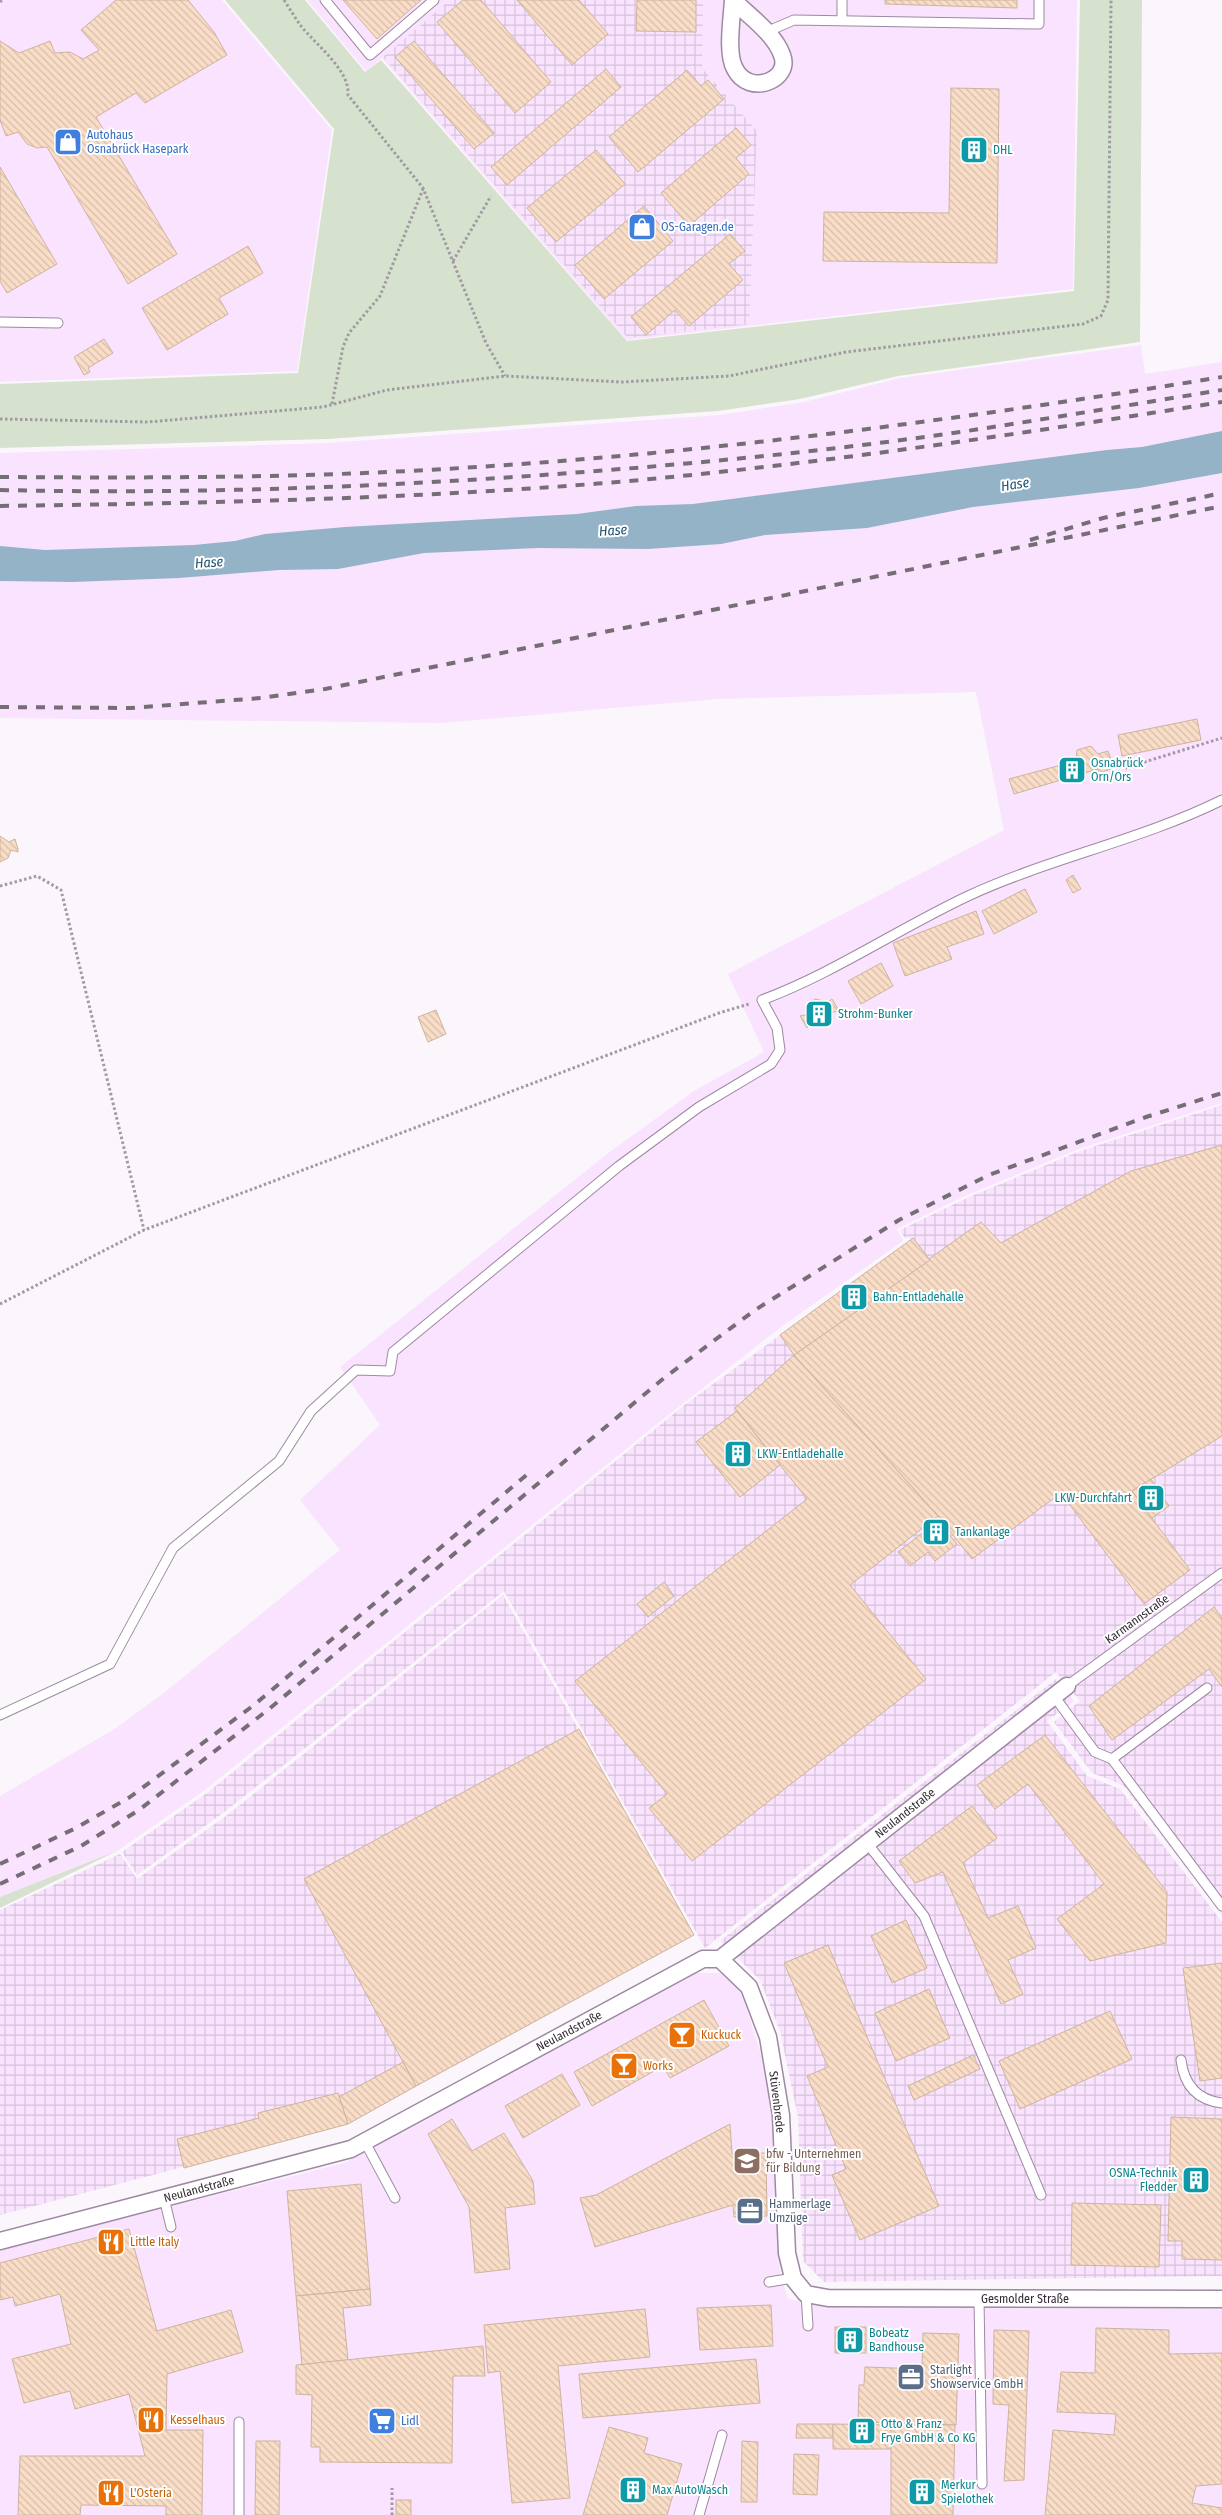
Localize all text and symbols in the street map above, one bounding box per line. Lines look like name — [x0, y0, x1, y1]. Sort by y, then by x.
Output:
shop icon: Autohaus Osnabrück Hasepark — [53, 127, 83, 157]
place label: Autohaus Osnabrück Hasepark — [87, 128, 189, 156]
building icon: DHL — [959, 135, 989, 165]
place label: DHL — [993, 143, 1013, 157]
shop icon: OS-Garagen.de — [627, 212, 657, 242]
place label: OS-Garagen.de — [661, 220, 734, 234]
water label: Hase — [1000, 474, 1031, 495]
water label: Hase — [598, 521, 628, 540]
water label: Hase — [194, 553, 224, 572]
building icon: Osnabrück Orn/Ors — [1057, 755, 1087, 785]
place label: Osnabrück Orn/Ors — [1091, 756, 1144, 784]
building icon: Strohm-Bunker — [804, 999, 834, 1029]
place label: Strohm-Bunker — [838, 1007, 914, 1021]
building icon: Bahn-Entladehalle — [839, 1282, 869, 1312]
place label: Bahn-Entladehalle — [873, 1290, 964, 1304]
building icon: LKW-Entladehalle — [723, 1439, 753, 1469]
place label: LKW-Entladehalle — [757, 1447, 843, 1461]
building icon: LKW-Durchfahrt — [1136, 1483, 1166, 1513]
place label: LKW-Durchfahrt — [1055, 1491, 1132, 1505]
building icon: Tankanlage — [921, 1517, 951, 1547]
place label: Tankanlage — [955, 1525, 1010, 1539]
street label: Karmannstraße — [1102, 1591, 1172, 1647]
street label: Neulandstraße — [872, 1785, 938, 1841]
street label: Neulandstraße — [534, 2008, 604, 2054]
bar icon: Kuckuck — [667, 2020, 697, 2050]
place label: Kuckuck — [701, 2028, 742, 2042]
bar icon: Works — [609, 2051, 639, 2081]
place label: Works — [643, 2059, 673, 2073]
street label: Stüvenbrede — [766, 2070, 788, 2134]
school or university icon: bfw - Unternehmen für Bildung — [732, 2146, 762, 2176]
place label: bfw - Unternehmen für Bildung — [766, 2147, 861, 2175]
building icon: OSNA-Technik Fledder — [1181, 2165, 1211, 2195]
place label: OSNA-Technik Fledder — [1109, 2166, 1178, 2194]
street label: Neulandstraße — [162, 2173, 236, 2205]
office icon: Hammerlage Umzüge — [735, 2196, 765, 2226]
place label: Hammerlage Umzüge — [769, 2197, 831, 2225]
restaurant icon: Little Italy — [96, 2227, 126, 2257]
place label: Little Italy — [130, 2235, 180, 2249]
street label: Gesmolder Straße — [981, 2292, 1069, 2306]
building icon: Bobeatz Bandhouse — [835, 2325, 865, 2355]
place label: Bobeatz Bandhouse — [869, 2326, 924, 2354]
office icon: Starlight Showservice GmbH — [896, 2362, 926, 2392]
place label: Starlight Showservice GmbH — [930, 2363, 1023, 2391]
restaurant icon: Kesselhaus — [136, 2405, 166, 2435]
supermarket icon: Lidl — [367, 2406, 397, 2436]
place label: Kesselhaus — [170, 2413, 225, 2427]
place label: Lidl — [401, 2414, 419, 2428]
building icon: Otto & Franz Frye GmbH & Co KG — [847, 2416, 877, 2446]
place label: Otto & Franz Frye GmbH & Co KG — [881, 2417, 976, 2445]
building icon: Max AutoWasch — [618, 2475, 648, 2505]
building icon: Merkur Spielothek — [907, 2477, 937, 2507]
restaurant icon: L'Osteria — [96, 2478, 126, 2508]
place label: Merkur Spielothek — [941, 2478, 994, 2506]
place label: Max AutoWasch — [652, 2483, 728, 2497]
place label: L'Osteria — [130, 2486, 172, 2500]

